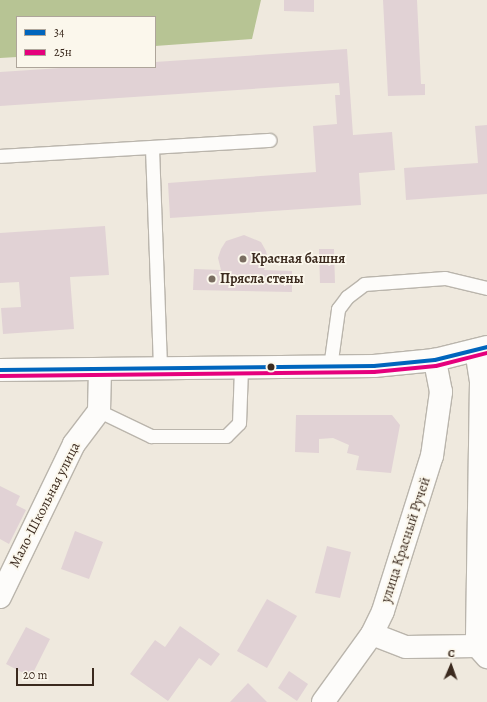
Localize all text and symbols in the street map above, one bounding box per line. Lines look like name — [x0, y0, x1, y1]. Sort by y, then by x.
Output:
legend — [16, 16, 156, 68]
text: 34 — [54, 24, 64, 40]
text: 25н — [54, 44, 72, 60]
place label: Красная башня — [251, 251, 345, 267]
marker: Красная башня — [238, 254, 248, 264]
place label: Прясла стены — [220, 271, 304, 287]
marker: Прясла стены — [207, 274, 217, 284]
unlabelled marker — [266, 362, 276, 372]
street label: Мало-Школьная улица — [6, 439, 84, 571]
street label: улица Красный Ручей — [378, 475, 434, 605]
north arrow — [431, 646, 471, 686]
text: С — [448, 646, 455, 661]
scale bar — [18, 660, 96, 686]
text: 20 m — [23, 667, 47, 683]

